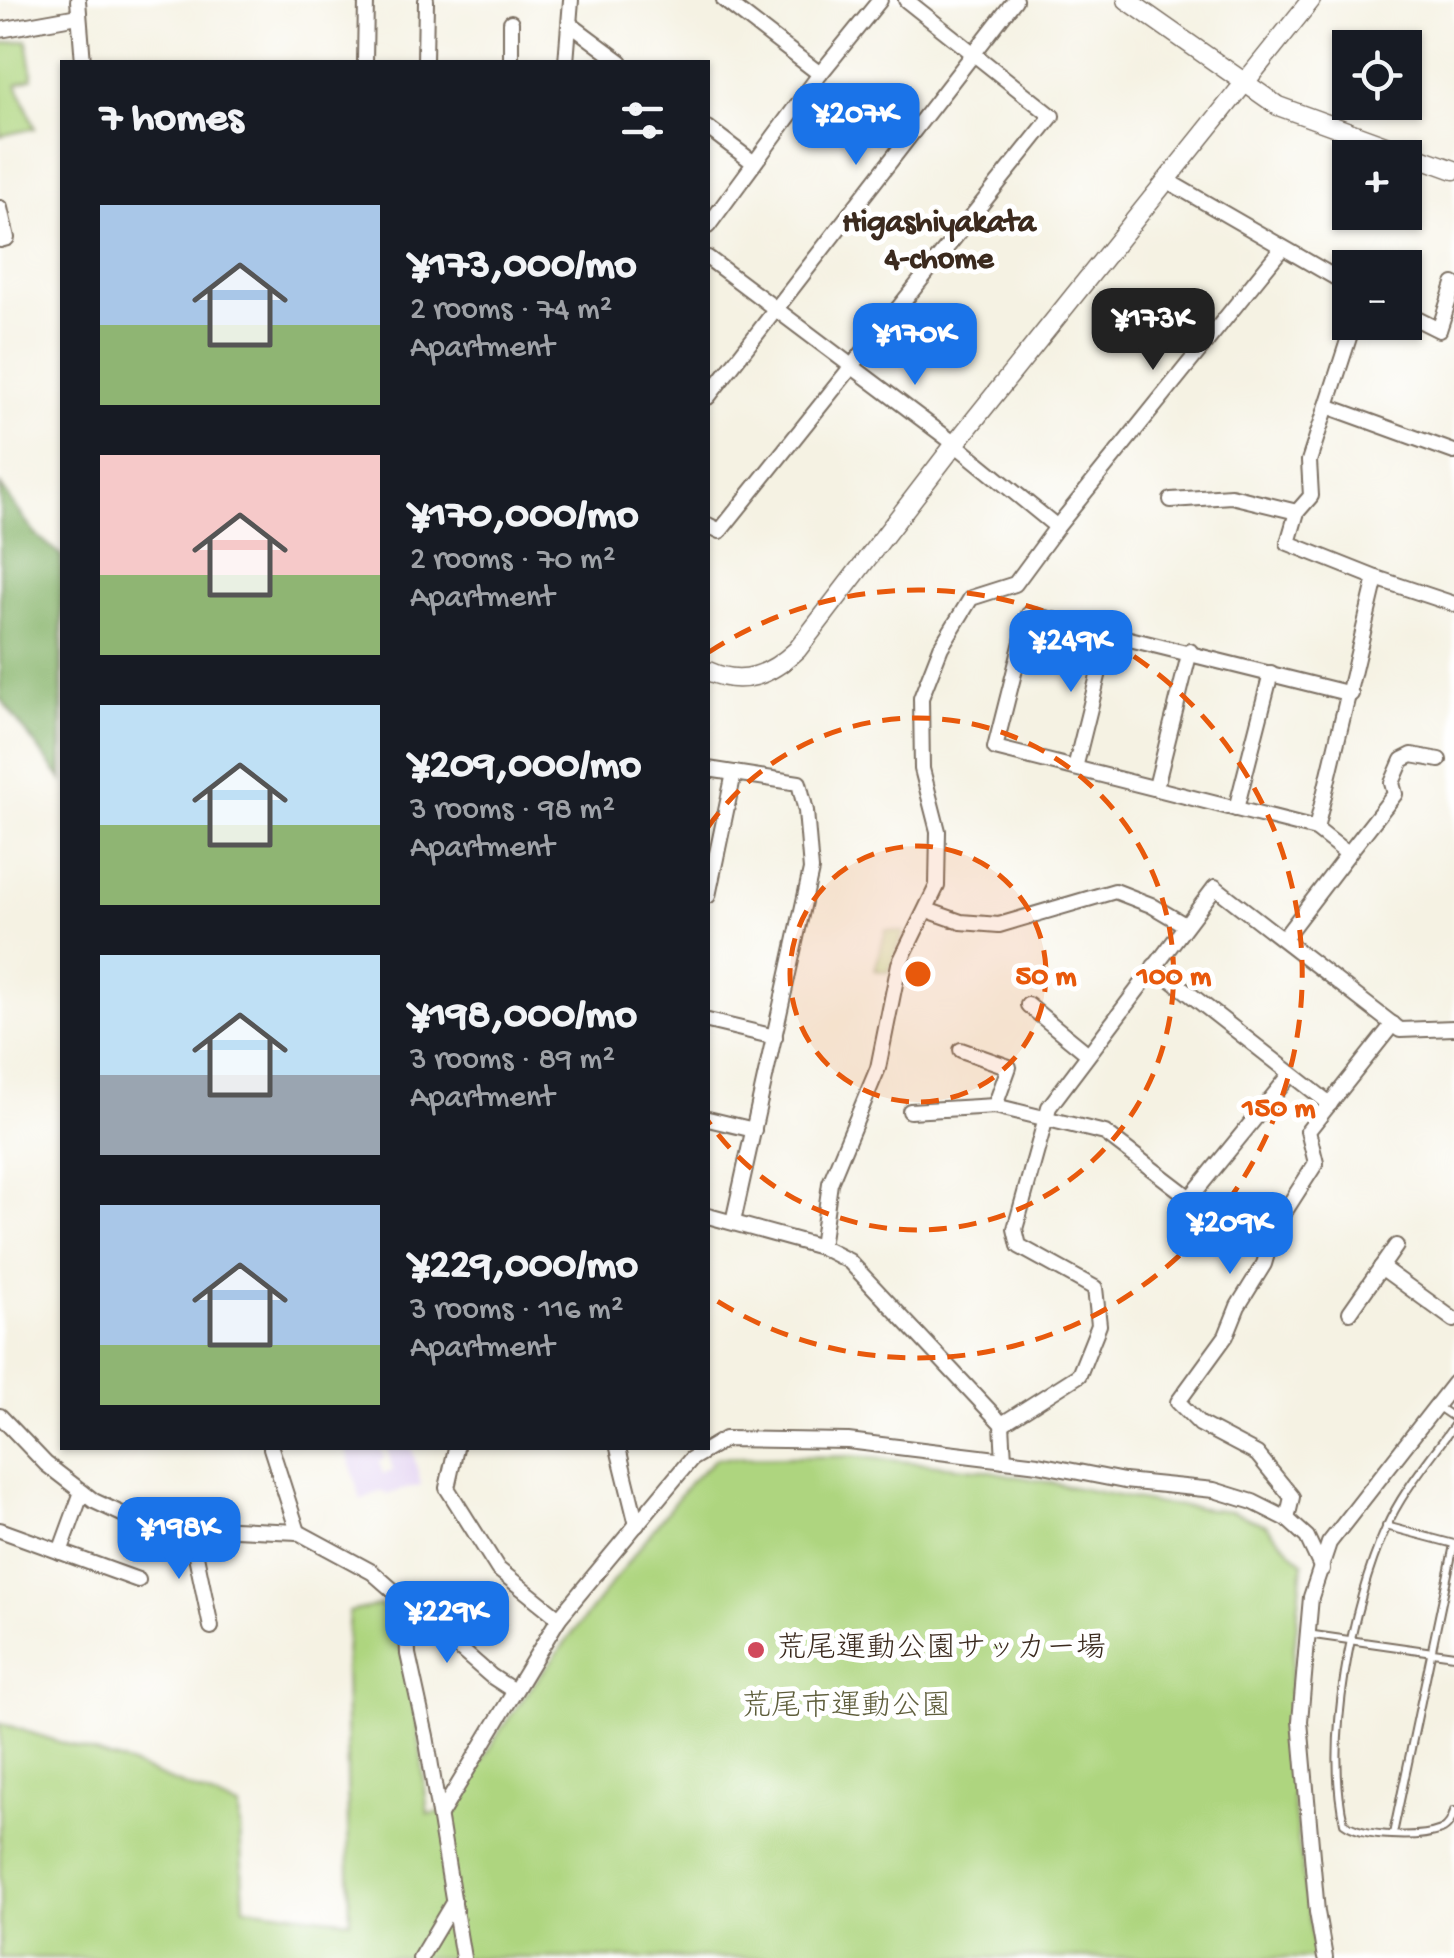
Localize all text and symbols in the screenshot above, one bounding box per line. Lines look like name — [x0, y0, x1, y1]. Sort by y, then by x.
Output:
map controls — [1332, 30, 1422, 340]
button: locate — [1332, 30, 1422, 120]
pin: ¥207K — [786, 83, 926, 168]
icon: filters — [615, 93, 670, 148]
text: 7 homes — [100, 96, 243, 145]
text: ¥207K — [815, 96, 897, 134]
button: + — [1332, 140, 1422, 230]
district label: Higashiyakata 4-chome — [842, 205, 1038, 280]
text: ¥173,000/mo — [410, 243, 637, 292]
icon: home — [180, 245, 300, 365]
button: − — [1332, 250, 1422, 340]
pin: ¥173K — [1083, 288, 1223, 373]
text: 2 rooms · 74 m² — [410, 292, 612, 330]
text: ¥173K — [1114, 301, 1192, 339]
pin: ¥170K — [845, 303, 985, 388]
text: ¥170K — [875, 316, 955, 354]
text: Apartment — [410, 330, 554, 368]
text: ¥170,000/mo — [410, 493, 639, 542]
icon: home — [180, 495, 300, 615]
text: 2 rooms · 70 m² — [410, 542, 615, 580]
text: Apartment — [410, 580, 554, 618]
pin: ¥249K — [1001, 610, 1141, 695]
text: ¥249K — [1031, 623, 1111, 661]
text: ¥209,000/mo — [410, 743, 641, 792]
icon: home — [180, 745, 300, 865]
text: 3 rooms · 98 m² — [410, 792, 615, 830]
text: Apartment — [410, 830, 554, 868]
centre of rings — [900, 956, 936, 992]
text: 50 m — [1015, 961, 1077, 996]
text: 100 m — [1136, 961, 1212, 996]
text: ¥198,000/mo — [410, 993, 637, 1042]
icon: home — [180, 995, 300, 1115]
text: 3 rooms · 89 m² — [410, 1042, 615, 1080]
text: Apartment — [410, 1080, 554, 1118]
text: 150 m — [1241, 1093, 1316, 1128]
pin: ¥209K — [1160, 1192, 1300, 1277]
text: ¥209K — [1189, 1205, 1271, 1243]
text: ¥229,000/mo — [410, 1243, 638, 1292]
icon: home — [180, 1245, 300, 1365]
text: 3 rooms · 116 m² — [410, 1292, 623, 1330]
text: Apartment — [410, 1330, 554, 1368]
pin: ¥198K — [109, 1497, 249, 1582]
text: ¥198K — [140, 1510, 218, 1548]
pin: ¥229K — [377, 1581, 517, 1666]
text: ¥229K — [407, 1594, 487, 1632]
place label: 荒尾運動公園サッカー場 — [776, 1632, 1106, 1668]
marker: 荒尾運動公園サッカー場 — [745, 1639, 767, 1661]
park label: 荒尾市運動公園 — [741, 1690, 951, 1726]

